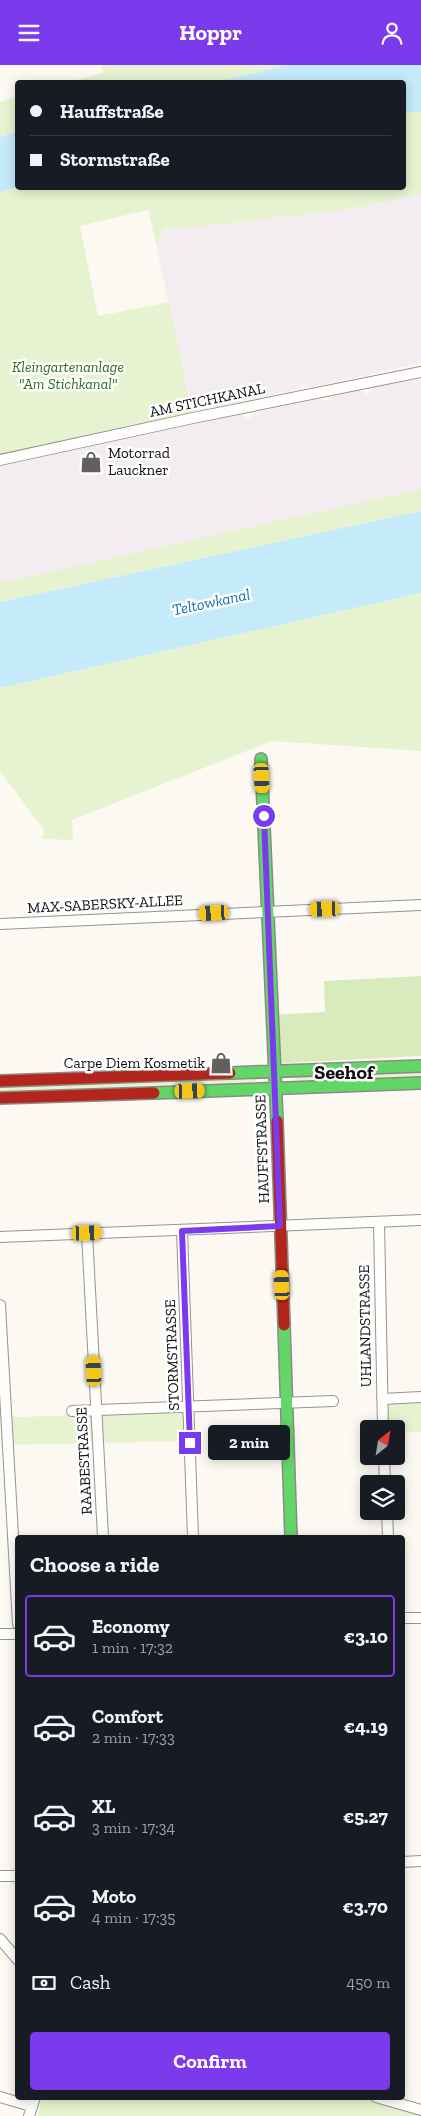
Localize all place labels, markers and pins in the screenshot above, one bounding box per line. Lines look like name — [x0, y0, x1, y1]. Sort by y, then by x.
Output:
place label: Motorrad Lauckner — [108, 444, 171, 479]
shop icon: Motorrad Lauckner — [78, 449, 104, 475]
shop icon: Carpe Diem Kosmetik — [208, 1050, 234, 1076]
place label: Carpe Diem Kosmetik — [64, 1054, 205, 1072]

